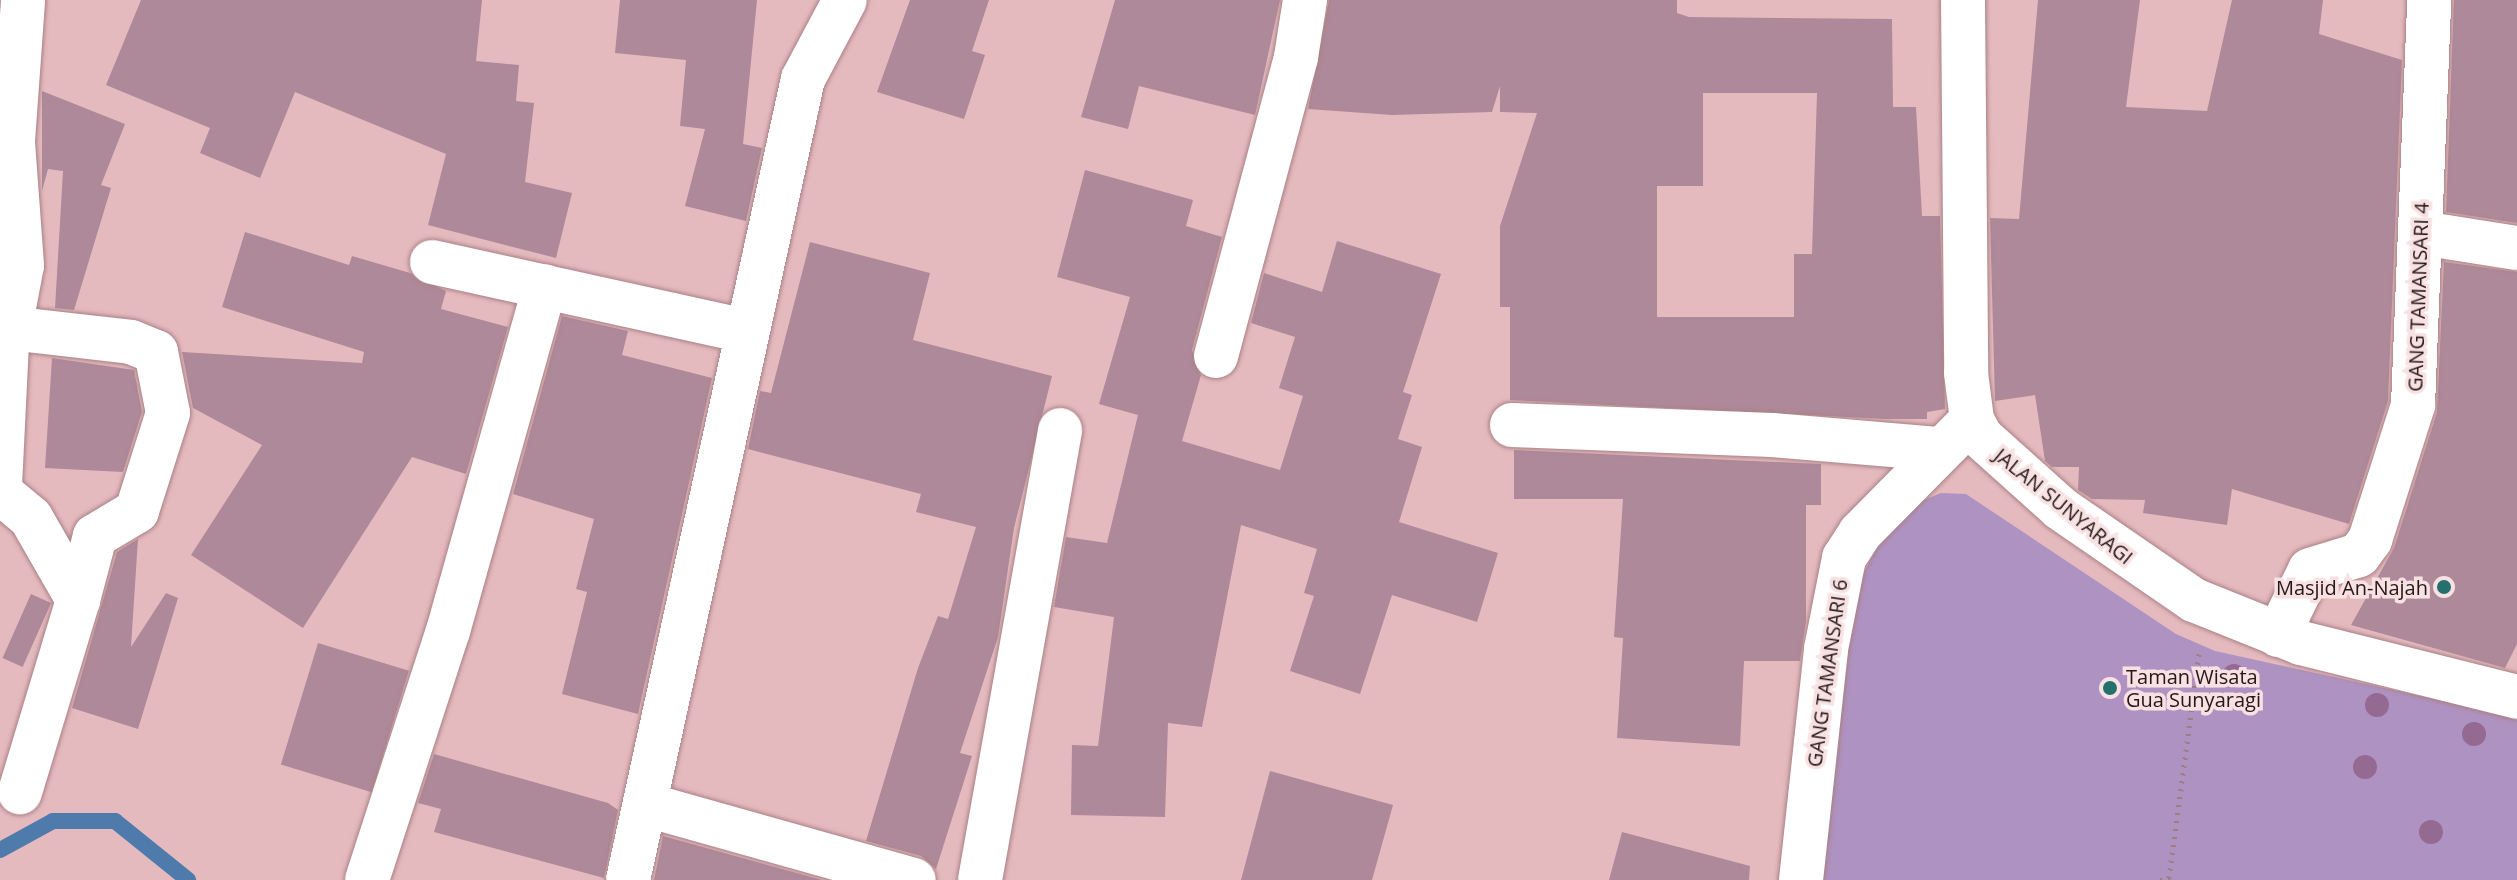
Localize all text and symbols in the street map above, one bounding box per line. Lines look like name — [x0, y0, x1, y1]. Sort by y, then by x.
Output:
street label: GANG TAMANSARI 4 — [2403, 202, 2433, 392]
street label: JALAN SUNYARAGI — [1990, 443, 2138, 569]
place label: Masjid An-Najah — [2276, 575, 2428, 599]
street label: GANG TAMANSARI 6 — [1802, 577, 1852, 769]
marker: Masjid An-Najah — [2435, 578, 2453, 596]
place label: Taman Wisata Gua Sunyaragi — [2126, 664, 2261, 711]
marker: Taman Wisata Gua Sunyaragi — [2101, 679, 2119, 697]

